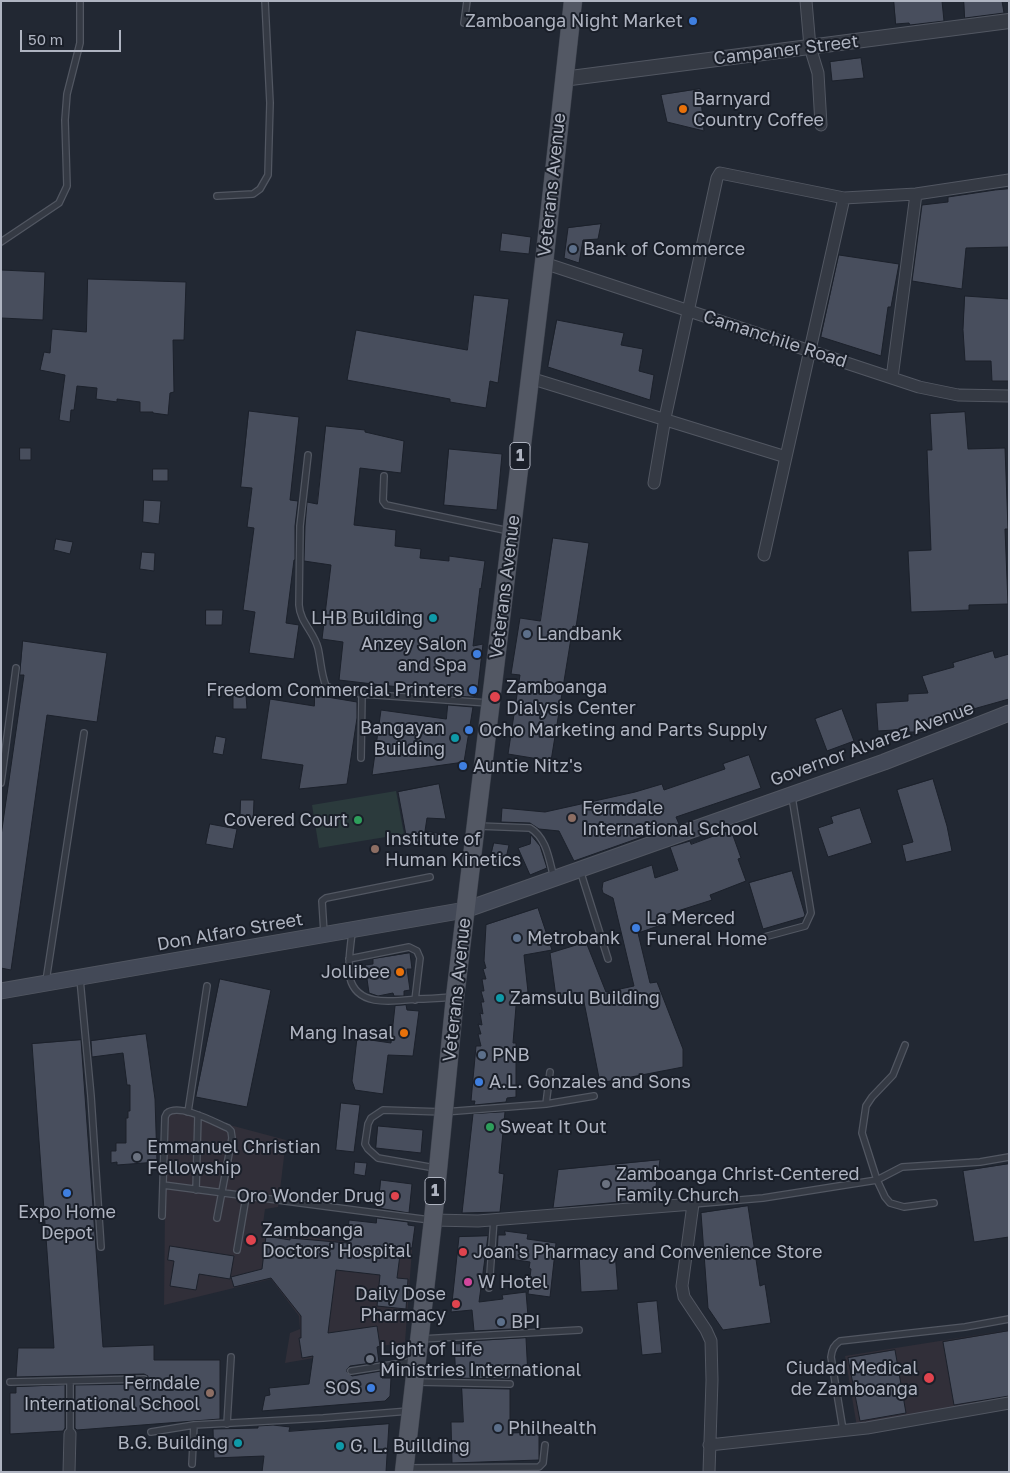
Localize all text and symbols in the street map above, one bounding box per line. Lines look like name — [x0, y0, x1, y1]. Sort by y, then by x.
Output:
place label: Zamboanga Night Market — [465, 10, 683, 32]
marker: Zamboanga Night Market — [687, 15, 699, 27]
scale bar — [22, 20, 124, 52]
text: 50 m — [28, 30, 63, 48]
street label: Campaner Street — [712, 30, 860, 70]
place label: Barnyard Country Coffee — [693, 88, 824, 130]
marker: Barnyard Country Coffee — [677, 103, 689, 115]
street label: Veterans Avenue — [534, 112, 570, 258]
place label: Bank of Commerce — [583, 238, 745, 260]
marker: Bank of Commerce — [567, 243, 579, 255]
street label: Camanchile Road — [700, 306, 850, 372]
road number: 1 — [510, 442, 530, 470]
street label: Veterans Avenue — [485, 514, 525, 660]
place label: LHB Building — [311, 607, 423, 629]
marker: LHB Building — [427, 612, 439, 624]
place label: Landbank — [537, 623, 622, 645]
marker: Landbank — [521, 628, 533, 640]
place label: Anzey Salon and Spa — [361, 633, 467, 676]
marker: Anzey Salon and Spa — [471, 648, 483, 660]
place label: Zamboanga Dialysis Center — [506, 676, 636, 719]
place label: Freedom Commercial Printers — [206, 679, 463, 701]
marker: Freedom Commercial Printers — [467, 684, 479, 696]
marker: Zamboanga Dialysis Center — [488, 690, 502, 704]
street label: Governor Alvarez Avenue — [767, 697, 977, 791]
place label: Bangayan Building — [360, 717, 445, 760]
place label: Ocho Marketing and Parts Supply — [479, 719, 767, 741]
marker: Ocho Marketing and Parts Supply — [463, 724, 475, 736]
marker: Bangayan Building — [449, 732, 461, 744]
place label: Auntie Nitz's — [473, 755, 583, 777]
marker: Auntie Nitz's — [457, 760, 469, 772]
place label: Fermdale International School — [582, 797, 758, 840]
place label: Covered Court — [224, 809, 348, 831]
marker: Fermdale International School — [566, 812, 578, 824]
marker: Covered Court — [352, 814, 364, 826]
place label: Institute of Human Kinetics — [385, 828, 521, 871]
marker: Institute of Human Kinetics — [369, 843, 381, 855]
place label: La Merced Funeral Home — [646, 907, 767, 950]
street label: Don Alfaro Street — [155, 909, 305, 955]
street label: Veterans Avenue — [439, 917, 475, 1063]
marker: La Merced Funeral Home — [630, 922, 642, 934]
place label: Metrobank — [527, 927, 620, 949]
marker: Metrobank — [511, 932, 523, 944]
place label: Jollibee — [321, 961, 390, 983]
marker: Jollibee — [394, 966, 406, 978]
place label: Zamsulu Building — [510, 987, 660, 1009]
marker: Zamsulu Building — [494, 992, 506, 1004]
place label: Mang Inasal — [289, 1022, 394, 1044]
marker: Mang Inasal — [398, 1027, 410, 1039]
place label: PNB — [492, 1044, 530, 1066]
marker: PNB — [476, 1049, 488, 1061]
place label: A.L. Gonzales and Sons — [489, 1071, 691, 1093]
marker: A.L. Gonzales and Sons — [473, 1076, 485, 1088]
place label: Sweat It Out — [500, 1116, 607, 1138]
marker: Sweat It Out — [484, 1121, 496, 1133]
place label: Emmanuel Christian Fellowship — [147, 1136, 321, 1178]
marker: Emmanuel Christian Fellowship — [131, 1151, 143, 1163]
place label: Zamboanga Christ-Centered Family Church — [616, 1163, 860, 1206]
road number: 1 — [425, 1178, 445, 1204]
marker: Zamboanga Christ-Centered Family Church — [600, 1178, 612, 1190]
place label: Oro Wonder Drug — [237, 1185, 385, 1207]
marker: Expo Home Depot — [61, 1187, 73, 1199]
marker: Oro Wonder Drug — [389, 1190, 401, 1202]
place label: Expo Home Depot — [18, 1201, 116, 1244]
place label: Zamboanga Doctors' Hospital — [262, 1219, 411, 1262]
marker: Zamboanga Doctors' Hospital — [244, 1233, 258, 1247]
place label: Joan's Pharmacy and Convenience Store — [473, 1241, 822, 1263]
marker: Joan's Pharmacy and Convenience Store — [457, 1246, 469, 1258]
place label: W Hotel — [478, 1271, 548, 1293]
marker: W Hotel — [462, 1276, 474, 1288]
place label: Daily Dose Pharmacy — [355, 1283, 446, 1326]
marker: Daily Dose Pharmacy — [450, 1298, 462, 1310]
place label: BPI — [511, 1311, 541, 1333]
marker: BPI — [495, 1316, 507, 1328]
place label: Light of Life Ministries International — [380, 1338, 581, 1380]
marker: Light of Life Ministries International — [364, 1353, 376, 1365]
place label: Ciudad Medical de Zamboanga — [786, 1357, 918, 1400]
marker: Ciudad Medical de Zamboanga — [922, 1371, 936, 1385]
place label: Ferndale International School — [24, 1372, 200, 1415]
place label: SOS — [325, 1377, 361, 1399]
marker: SOS — [365, 1382, 377, 1394]
marker: Ferndale International School — [204, 1387, 216, 1399]
place label: Philhealth — [508, 1417, 597, 1439]
marker: Philhealth — [492, 1422, 504, 1434]
place label: B.G. Building — [117, 1432, 228, 1454]
place label: G. L. Buillding — [350, 1435, 470, 1457]
marker: B.G. Building — [232, 1437, 244, 1449]
marker: G. L. Buillding — [334, 1440, 346, 1452]

